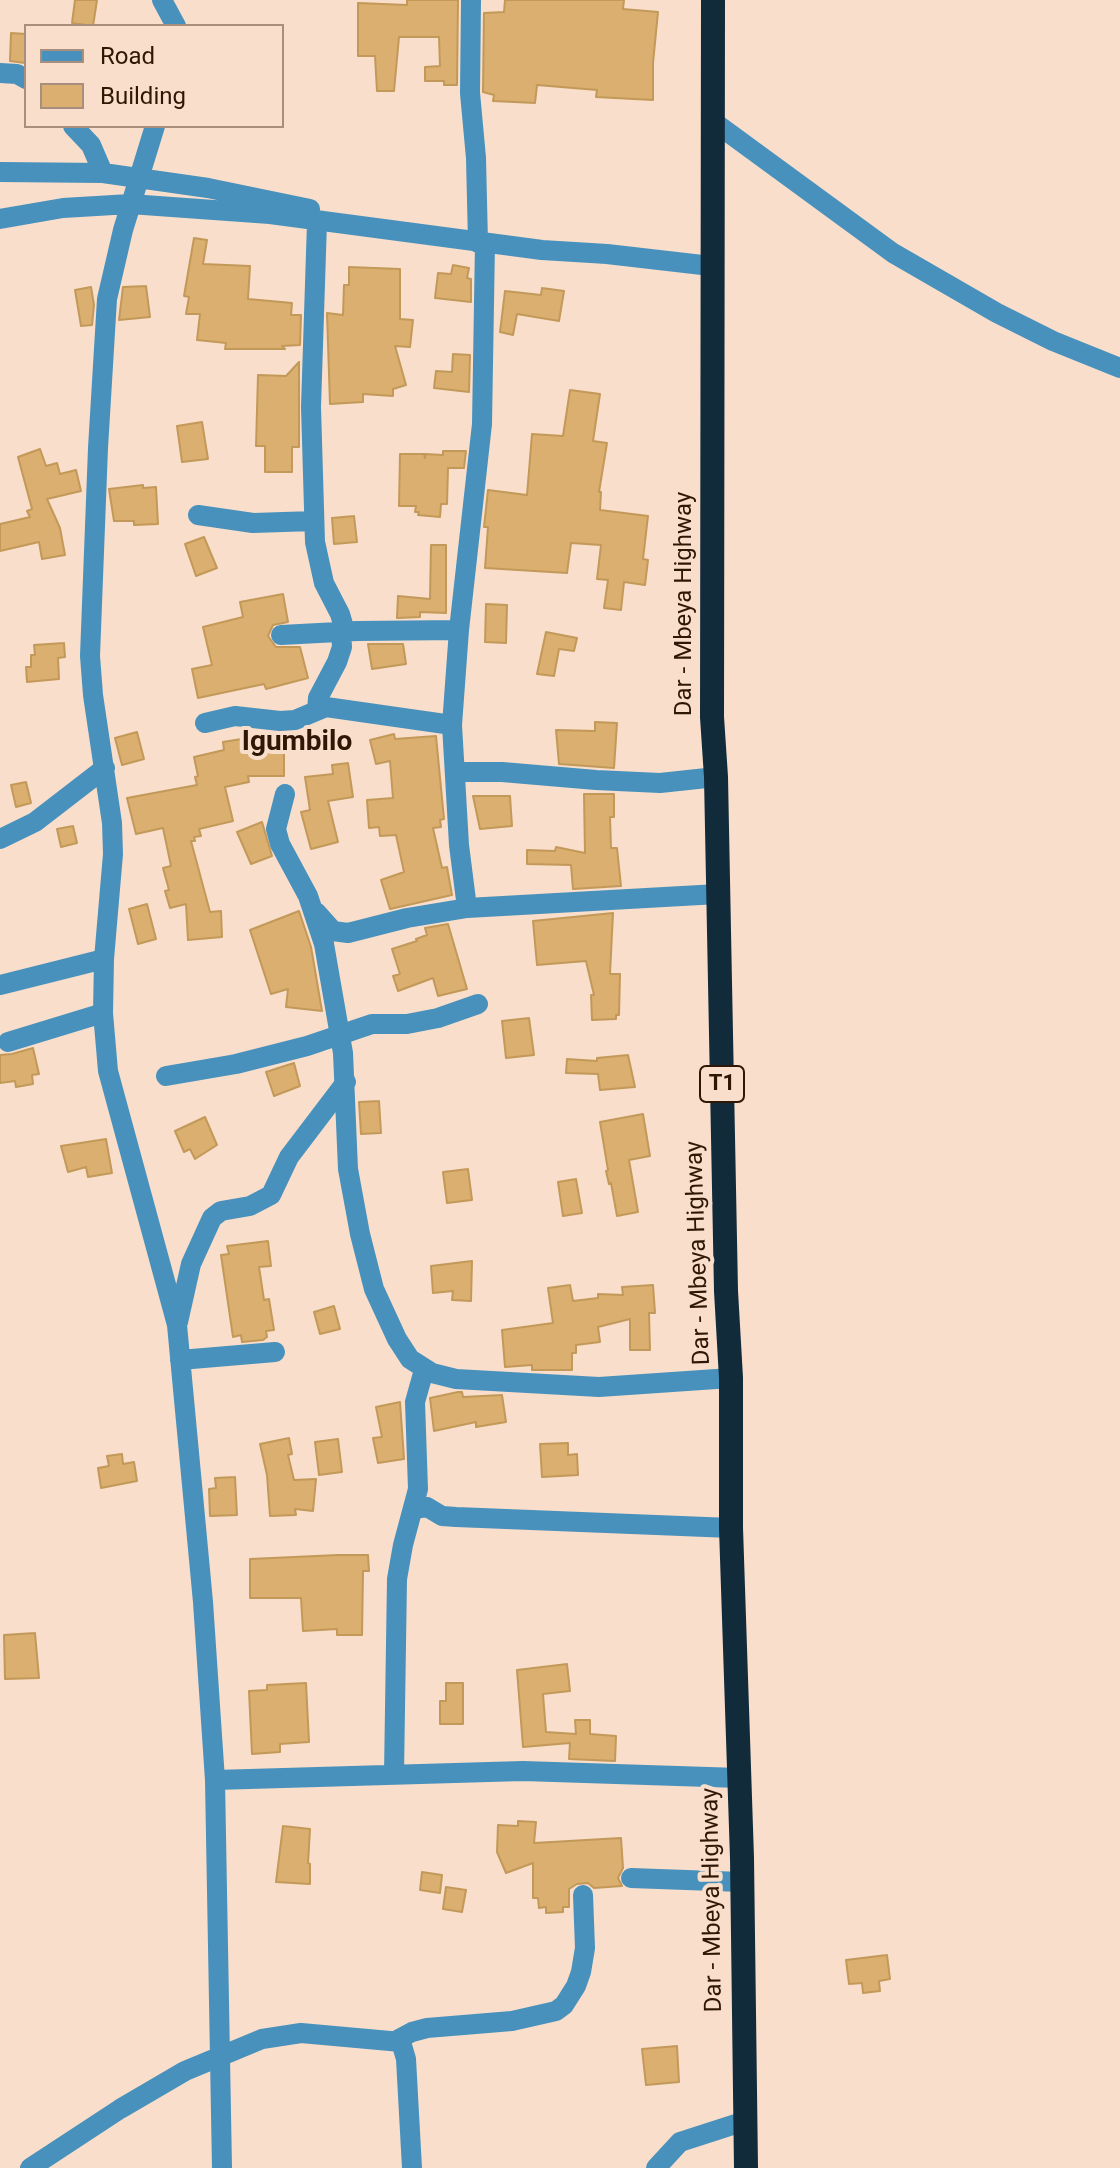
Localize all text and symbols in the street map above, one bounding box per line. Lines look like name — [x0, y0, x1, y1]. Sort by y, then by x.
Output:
legend — [24, 24, 284, 128]
text: Road — [100, 42, 155, 70]
text: Building — [100, 82, 186, 110]
street label: Dar - Mbeya Highway — [671, 492, 699, 716]
district label: Igumbilo — [242, 726, 352, 760]
road number: T1 — [700, 1066, 744, 1102]
street label: Dar - Mbeya Highway — [681, 1140, 717, 1366]
street label: Dar - Mbeya Highway — [697, 1787, 729, 2013]

